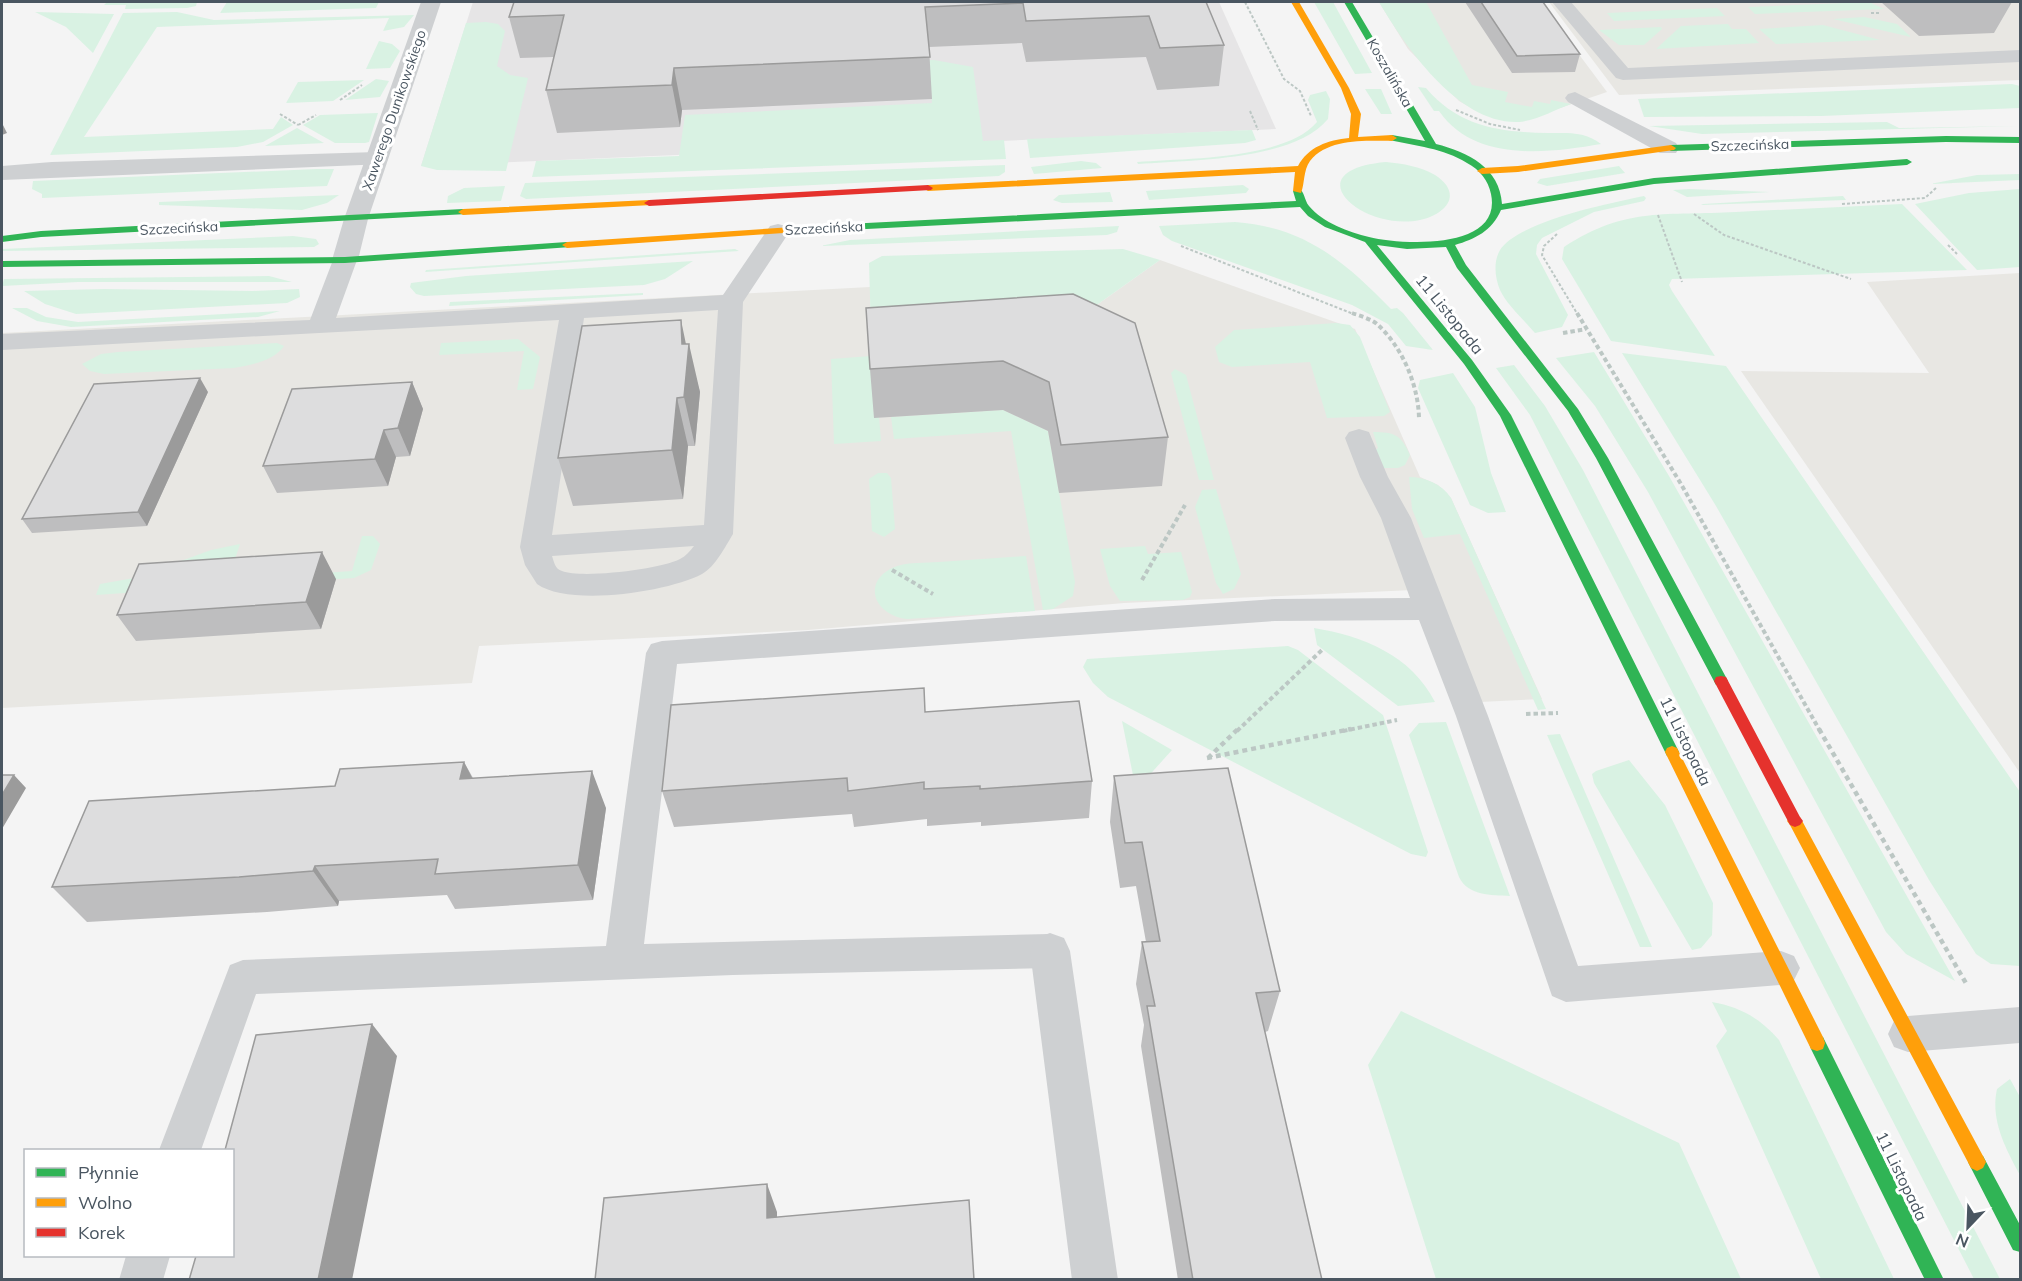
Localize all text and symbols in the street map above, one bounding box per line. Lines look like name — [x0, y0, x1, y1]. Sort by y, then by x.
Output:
street label: Xawerego Dunikowskiego — [358, 27, 430, 193]
street label: Koszalińska — [1363, 35, 1417, 111]
street label: Szczecińska — [1710, 135, 1790, 155]
street label: Szczecińska — [139, 217, 219, 239]
street label: Szczecińska — [784, 217, 864, 239]
street label: 11 Listopada — [1412, 270, 1488, 358]
street label: 11 Listopada — [1656, 693, 1716, 789]
street label: 11 Listopada — [1872, 1128, 1932, 1224]
legend — [24, 1149, 234, 1257]
text: Płynnie — [78, 1161, 139, 1184]
text: Wolno — [78, 1191, 132, 1214]
north arrow — [1938, 1197, 1998, 1257]
text: Korek — [78, 1221, 126, 1244]
text: N — [1953, 1229, 1972, 1252]

